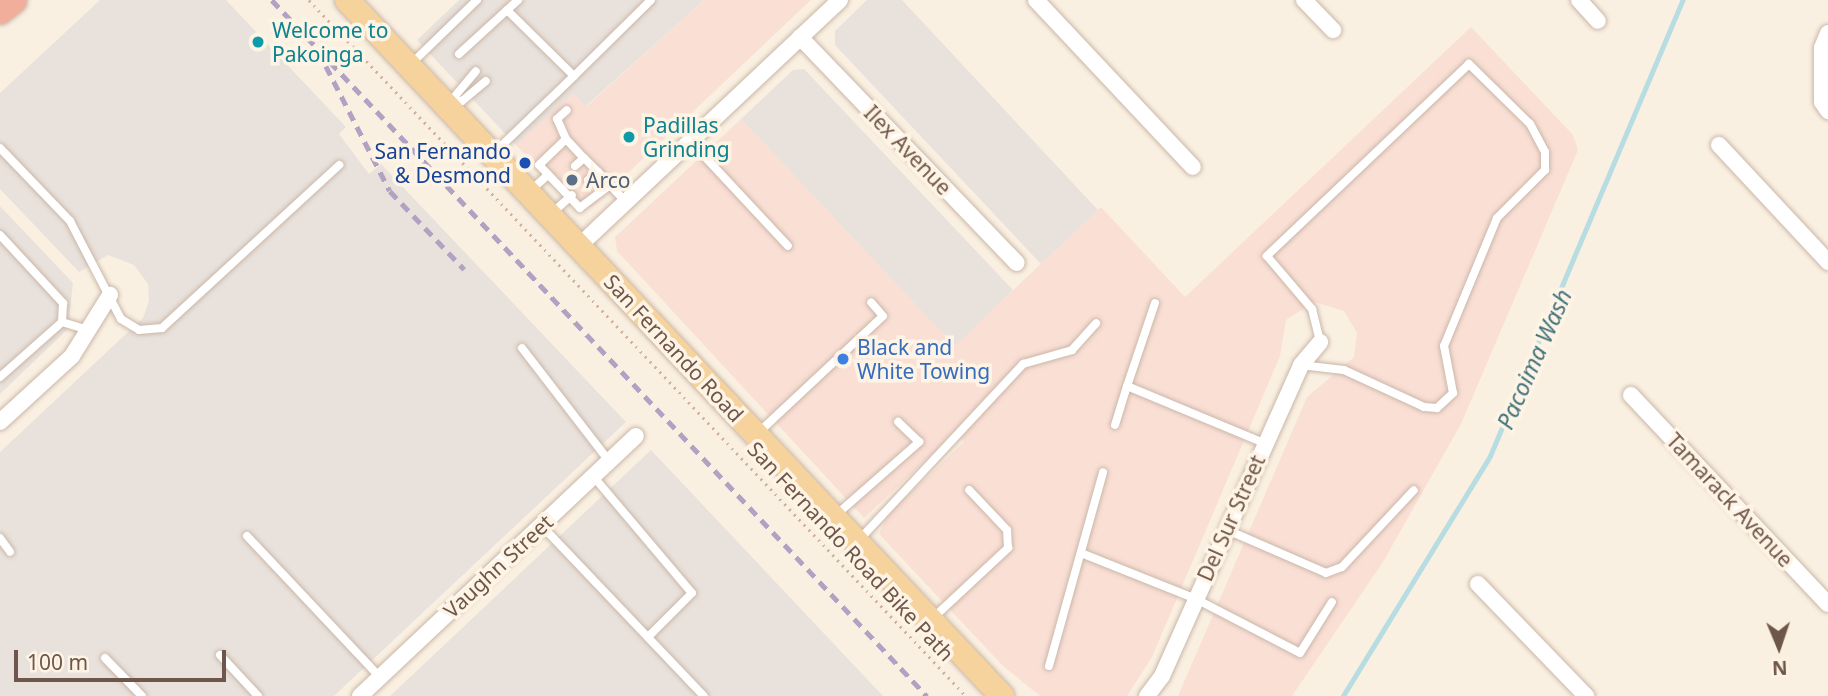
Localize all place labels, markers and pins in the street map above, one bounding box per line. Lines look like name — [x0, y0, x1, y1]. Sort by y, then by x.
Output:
place label: Welcome to Pakoinga — [272, 17, 388, 67]
marker: Welcome to Pakoinga — [250, 34, 266, 50]
place label: Padillas Grinding — [643, 112, 730, 162]
marker: Padillas Grinding — [621, 129, 637, 145]
place label: San Fernando & Desmond — [374, 138, 511, 188]
marker: San Fernando & Desmond — [517, 155, 533, 171]
place label: Arco — [586, 167, 630, 193]
marker: Arco — [564, 172, 580, 188]
place label: Black and White Towing — [857, 334, 990, 384]
marker: Black and White Towing — [835, 351, 851, 367]

